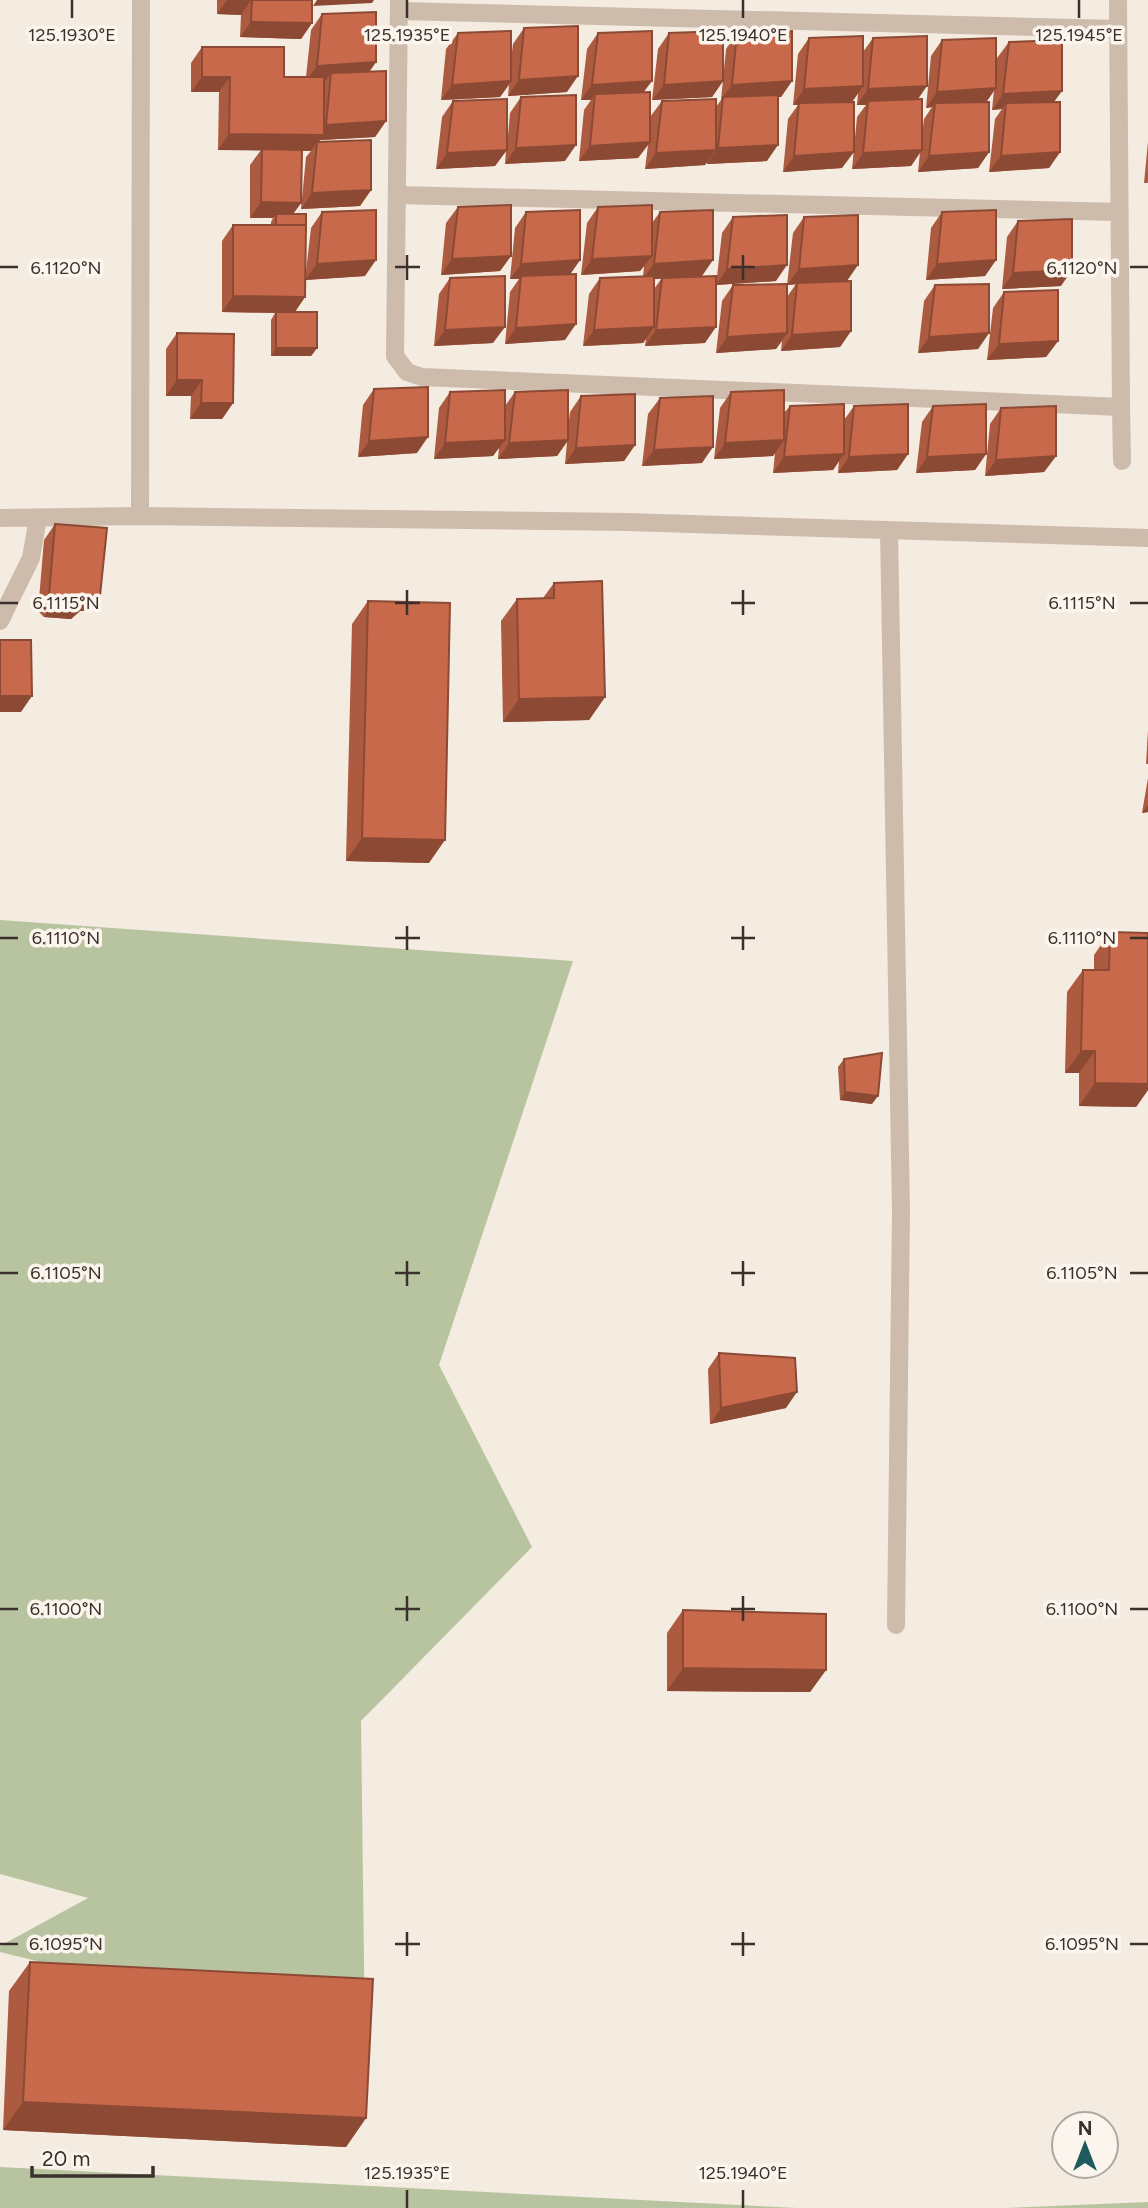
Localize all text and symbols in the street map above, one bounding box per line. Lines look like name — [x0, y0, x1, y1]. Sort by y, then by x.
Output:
text: 125.1930°E — [28, 24, 116, 46]
text: 125.1935°E — [364, 24, 450, 46]
text: 125.1940°E — [698, 24, 788, 46]
text: 125.1945°E — [1035, 24, 1123, 46]
text: 6.1120°N — [31, 257, 101, 279]
text: 6.1120°N — [1047, 257, 1117, 279]
text: 6.1115°N — [32, 592, 100, 614]
text: 6.1115°N — [1048, 592, 1116, 614]
text: 6.1110°N — [32, 927, 100, 949]
text: 6.1110°N — [1048, 927, 1116, 949]
text: 6.1105°N — [30, 1262, 102, 1284]
text: 6.1105°N — [1046, 1262, 1118, 1284]
text: 6.1100°N — [30, 1598, 102, 1620]
text: 6.1100°N — [1046, 1598, 1118, 1620]
text: 6.1095°N — [29, 1933, 103, 1955]
text: 6.1095°N — [1045, 1933, 1119, 1955]
north arrow — [1050, 2110, 1120, 2180]
text: N — [1078, 2117, 1092, 2140]
scale bar — [32, 2134, 152, 2178]
text: 20 m — [42, 2146, 90, 2171]
text: 125.1935°E — [364, 2162, 450, 2184]
text: 125.1940°E — [698, 2162, 788, 2184]

